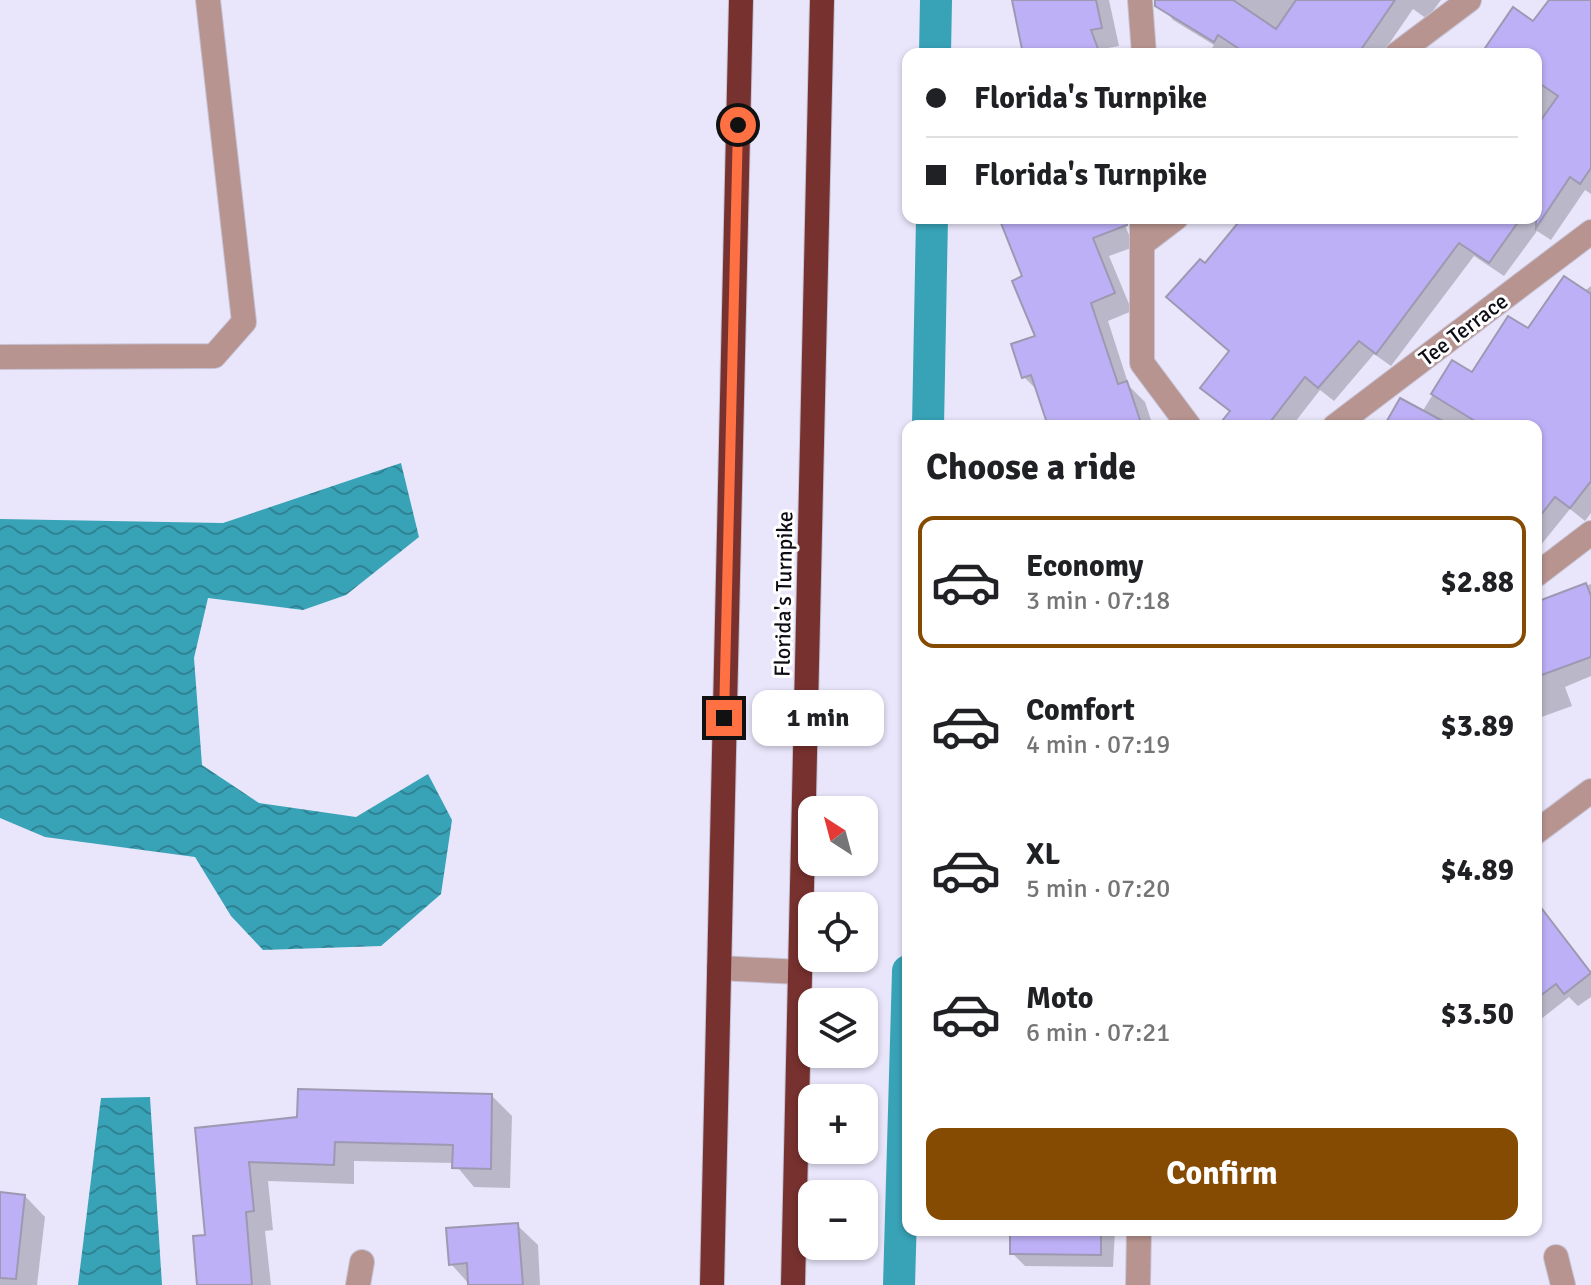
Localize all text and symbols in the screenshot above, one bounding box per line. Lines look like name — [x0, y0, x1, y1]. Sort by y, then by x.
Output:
text: Florida's Turnpike — [974, 80, 1207, 117]
route start — [720, 107, 756, 143]
text: Florida's Turnpike — [974, 157, 1207, 194]
street label: Tee Terrace — [1414, 287, 1513, 372]
text: Choose a ride — [926, 445, 1136, 490]
street label: Florida's Turnpike — [769, 511, 798, 677]
icon: car — [930, 546, 1002, 618]
text: Economy — [1026, 548, 1143, 585]
text: $2.88 — [1441, 564, 1514, 601]
text: 3 min · 07:18 — [1026, 585, 1170, 617]
callout: 1 min — [752, 690, 884, 746]
icon: car — [930, 690, 1002, 762]
text: Comfort — [1026, 692, 1135, 729]
route end — [706, 700, 742, 736]
text: 1 min — [787, 702, 849, 734]
text: $3.89 — [1441, 708, 1514, 745]
text: 4 min · 07:19 — [1026, 729, 1170, 761]
north arrow — [798, 796, 878, 876]
map controls — [798, 796, 878, 1260]
icon: car — [930, 834, 1002, 906]
text: XL — [1026, 836, 1060, 873]
text: $4.89 — [1441, 852, 1514, 889]
text: 5 min · 07:20 — [1026, 873, 1170, 905]
button: locate — [798, 892, 878, 972]
icon: car — [930, 978, 1002, 1050]
text: Moto — [1026, 980, 1093, 1017]
button: layers — [798, 988, 878, 1068]
text: $3.50 — [1441, 996, 1514, 1033]
text: 6 min · 07:21 — [1026, 1017, 1170, 1049]
button: + — [798, 1084, 878, 1164]
button: Confirm — [926, 1128, 1518, 1220]
button: − — [798, 1180, 878, 1260]

